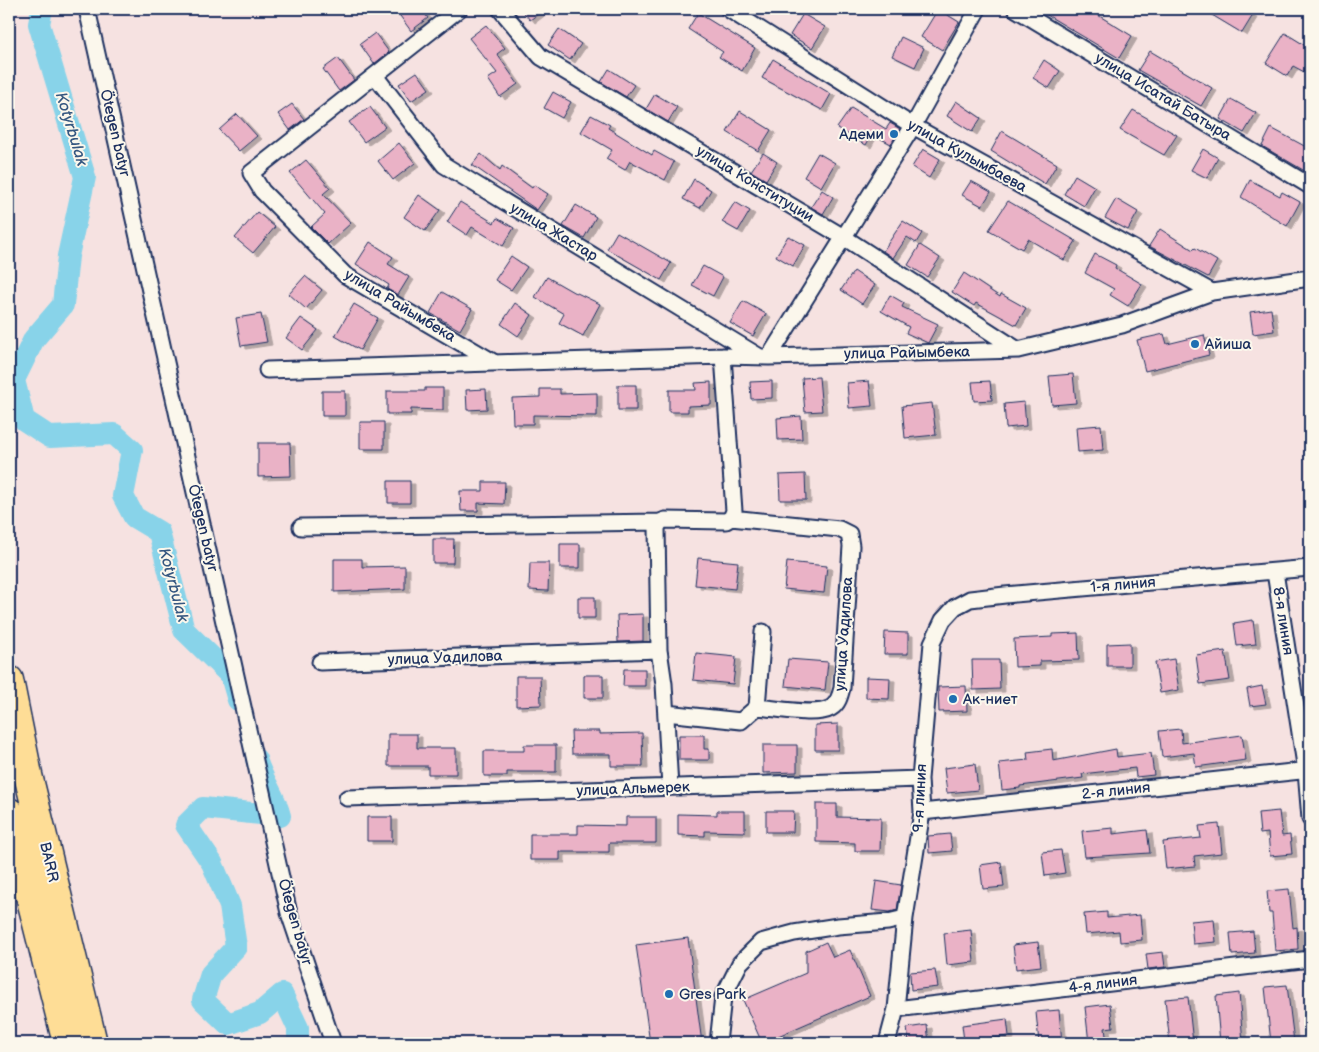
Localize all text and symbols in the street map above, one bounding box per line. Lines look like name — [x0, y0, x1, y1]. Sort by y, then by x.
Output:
street label: улица Исатай Батыра — [1092, 49, 1235, 145]
street label: Ötegen batyr — [96, 88, 134, 179]
water label: Kotyrbulak — [51, 90, 92, 169]
street label: улица Кулымбаева — [904, 115, 1030, 197]
place label: Адеми — [838, 125, 884, 144]
marker: Адеми — [888, 128, 900, 140]
street label: улица Конституции — [693, 141, 817, 227]
street label: улица Жастар — [507, 198, 602, 266]
street label: улица Райымбека — [341, 265, 459, 347]
place label: Айиша — [1204, 335, 1252, 354]
marker: Айиша — [1189, 338, 1201, 350]
street label: улица Райымбека — [844, 342, 970, 364]
street label: Ötegen batyr — [184, 483, 222, 574]
water label: Kotyrbulak — [154, 546, 192, 625]
street label: 1-я линия — [1089, 573, 1157, 597]
street label: улица Уадилова — [831, 576, 857, 692]
street label: 8-я линия — [1268, 586, 1298, 656]
street label: улица Уадилова — [387, 646, 503, 669]
place label: Ак-ниет — [962, 690, 1018, 709]
marker: Ак-ниет — [947, 693, 959, 705]
street label: 9-я линия — [909, 763, 931, 833]
street label: улица Альмерек — [576, 778, 690, 800]
street label: 2-я линия — [1081, 778, 1151, 804]
street label: BARR — [35, 840, 63, 884]
street label: Ötegen batyr — [274, 877, 317, 968]
street label: 4-я линия — [1068, 970, 1138, 998]
place label: Gres Park — [679, 985, 746, 1004]
marker: Gres Park — [663, 988, 675, 1000]

